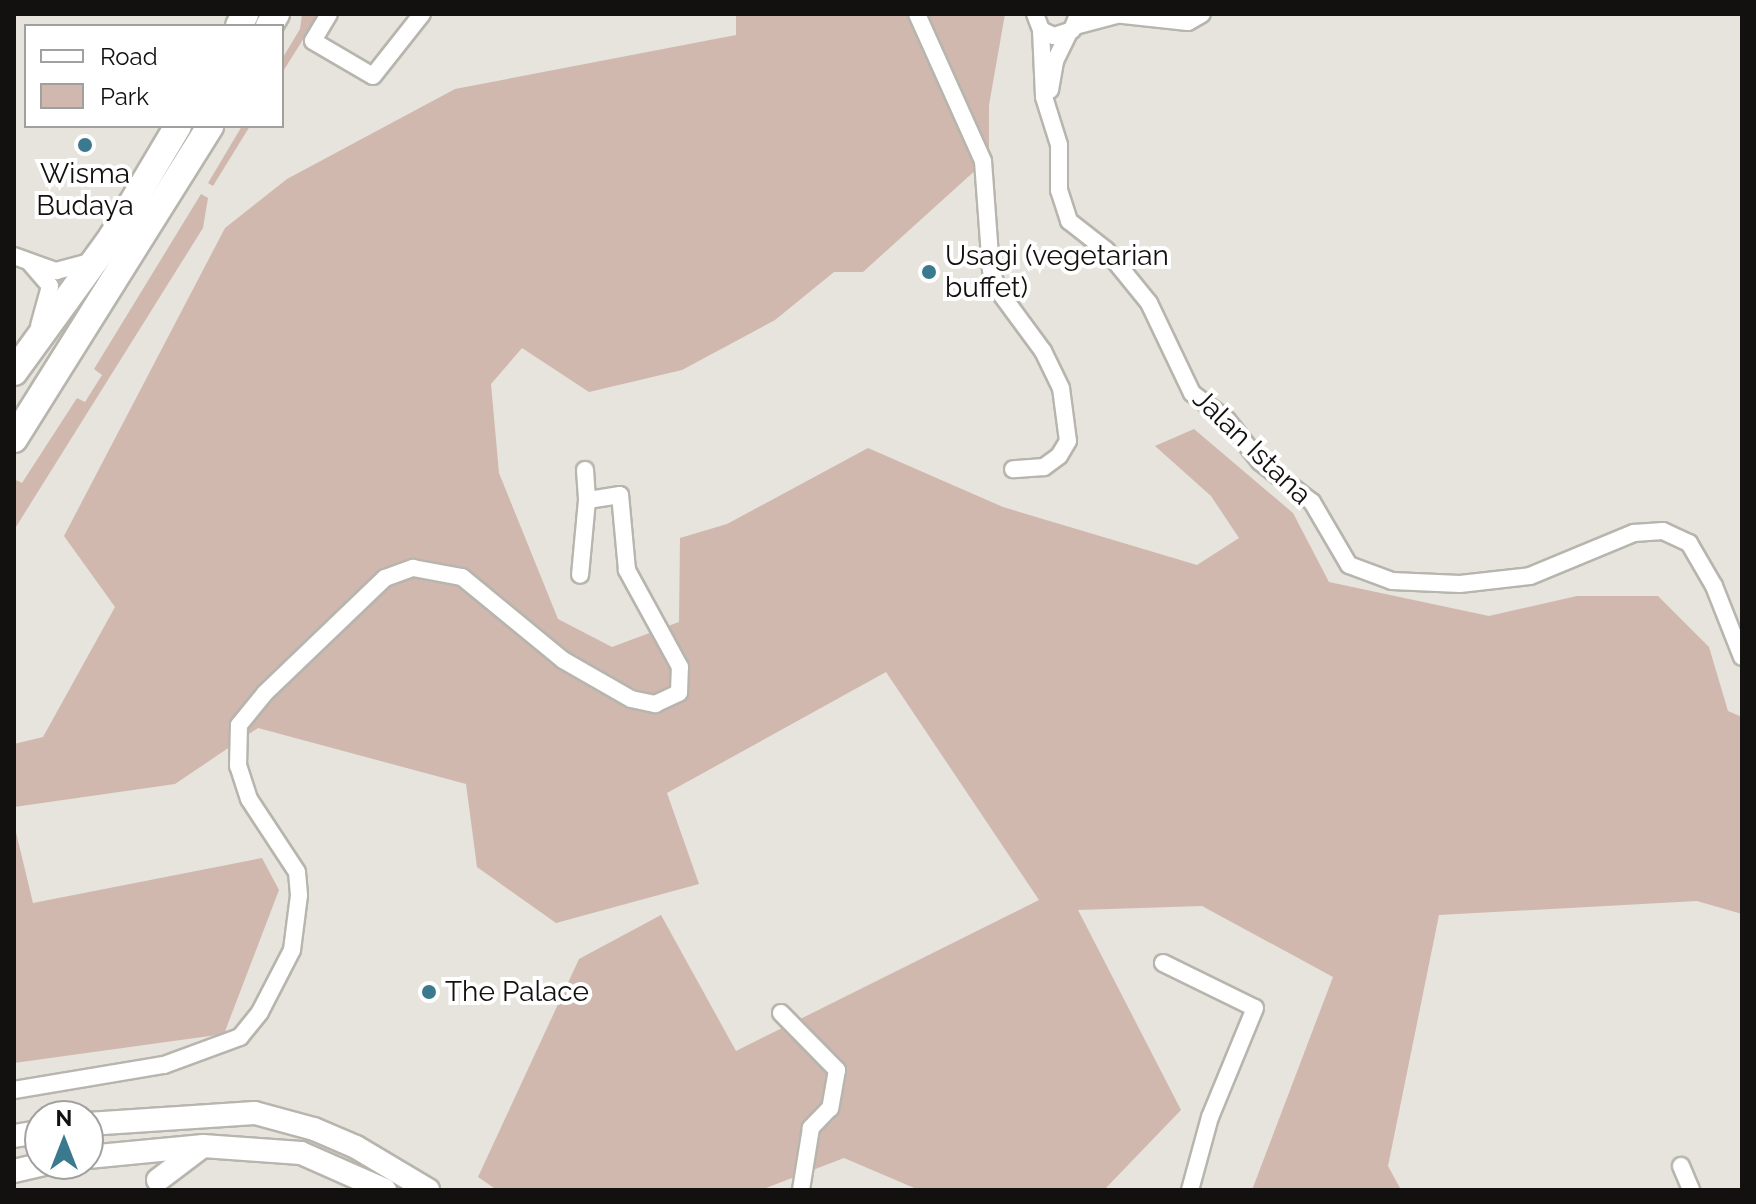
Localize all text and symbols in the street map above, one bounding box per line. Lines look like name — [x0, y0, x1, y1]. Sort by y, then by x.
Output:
legend — [24, 24, 284, 128]
text: Road — [100, 42, 158, 71]
text: Park — [100, 82, 149, 111]
marker: Wisma Budaya — [76, 136, 94, 154]
place label: Wisma Budaya — [36, 157, 134, 223]
place label: Usagi (vegetarian buffet) — [945, 239, 1169, 305]
marker: Usagi (vegetarian buffet) — [920, 263, 938, 281]
street label: Jalan Istana — [1186, 382, 1318, 512]
place label: The Palace — [445, 975, 589, 1009]
marker: The Palace — [420, 983, 438, 1001]
north arrow — [24, 1100, 104, 1180]
text: N — [56, 1105, 72, 1131]

